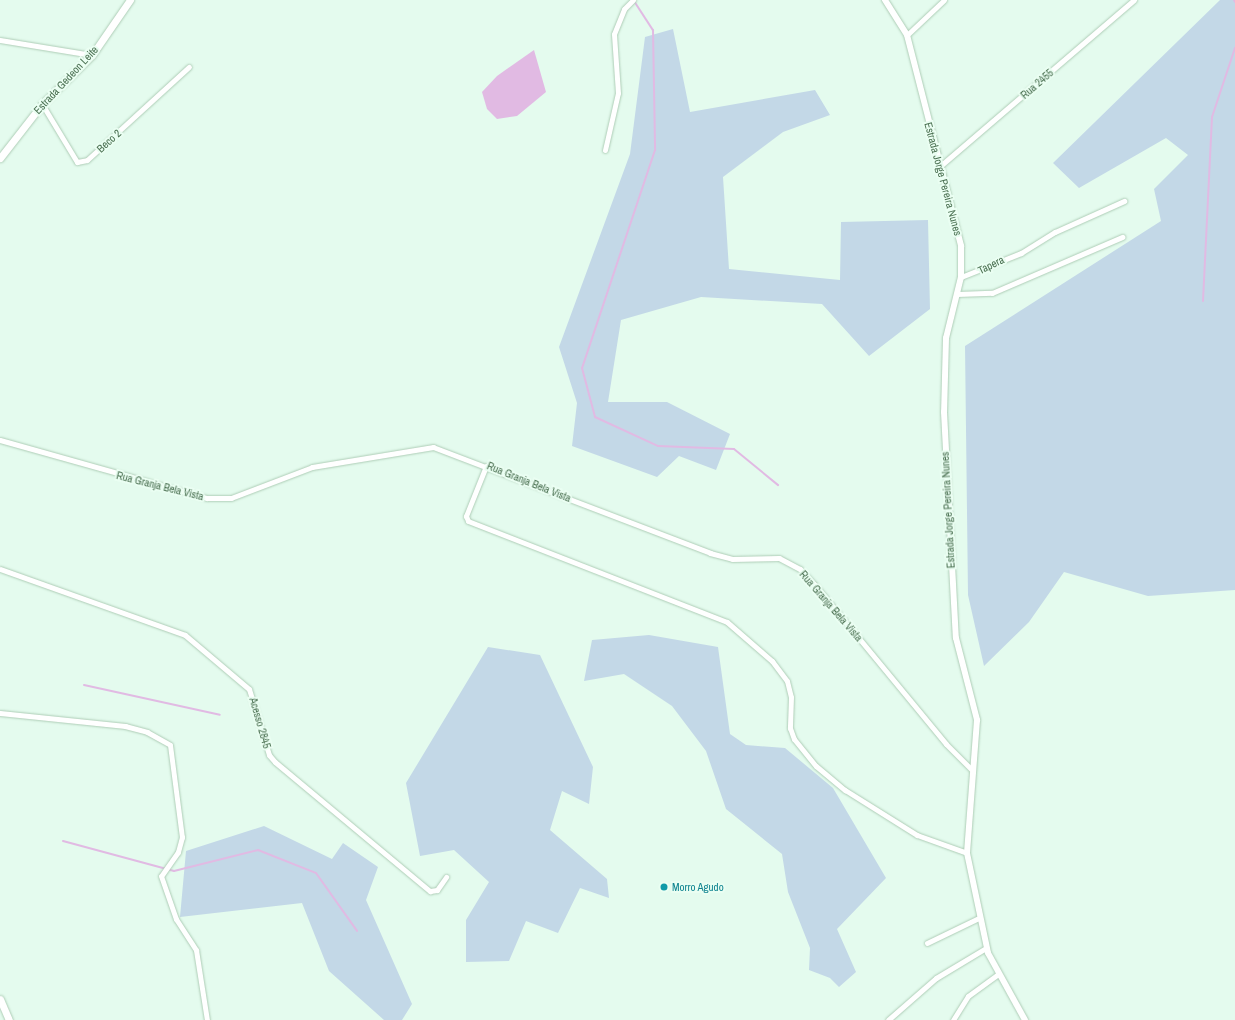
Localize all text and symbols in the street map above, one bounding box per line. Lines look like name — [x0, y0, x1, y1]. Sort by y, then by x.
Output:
street label: Estrada Gedeon Leite — [31, 43, 101, 117]
street label: Rua 2455 — [1018, 66, 1056, 102]
street label: Estrada Jorge Pereira Nunes — [922, 121, 964, 237]
street label: Beco 2 — [94, 127, 124, 155]
street label: Tapera — [976, 253, 1006, 277]
street label: Estrada Jorge Pereira Nunes — [938, 451, 958, 569]
street label: Rua Granja Bela Vista — [485, 459, 573, 505]
street label: Rua Granja Bela Vista — [115, 469, 205, 503]
street label: Rua Granja Bela Vista — [797, 568, 865, 644]
street label: Acesso 2845 — [246, 696, 274, 750]
place label: Morro Agudo — [672, 880, 724, 894]
marker: Morro Agudo — [659, 882, 669, 892]

